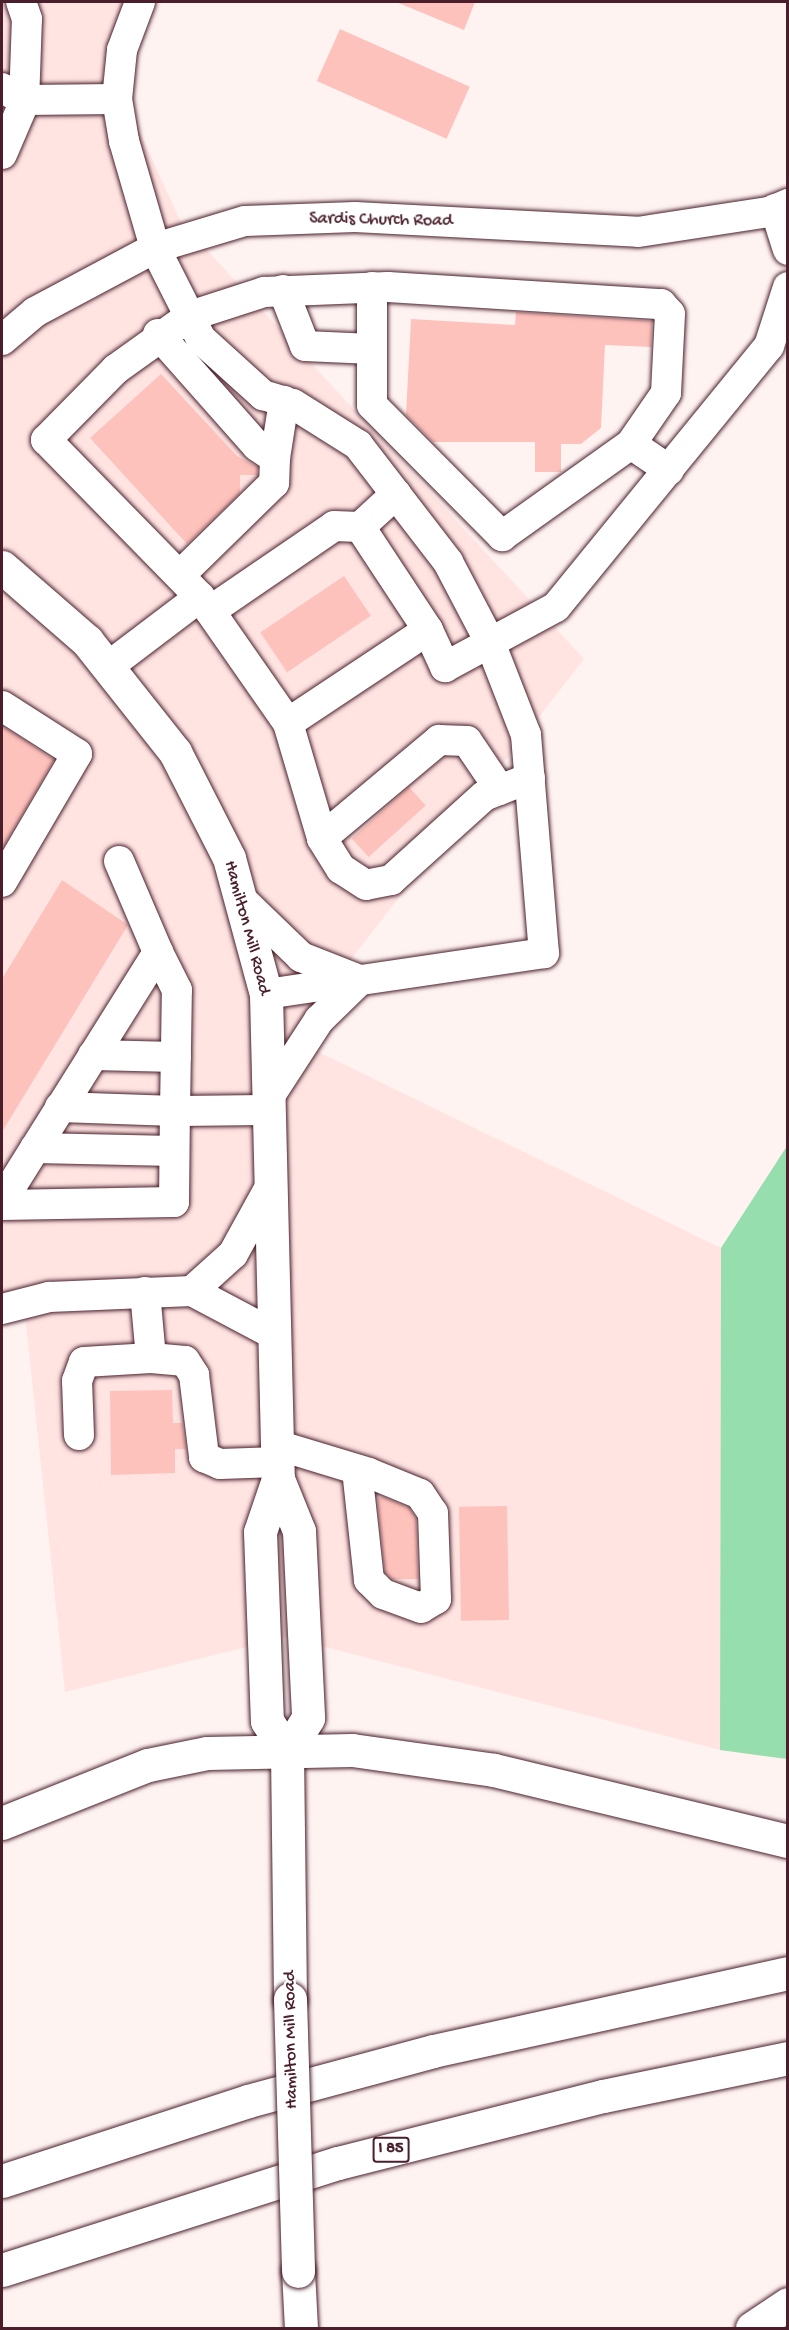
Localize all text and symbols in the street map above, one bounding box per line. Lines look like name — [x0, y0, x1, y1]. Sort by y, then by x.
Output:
street label: Sardis Church Road — [309, 209, 453, 233]
street label: Hamilton Mill Road — [218, 858, 274, 998]
street label: Hamilton Mill Road — [280, 1971, 304, 2109]
road number: I 85 — [372, 2137, 410, 2163]

